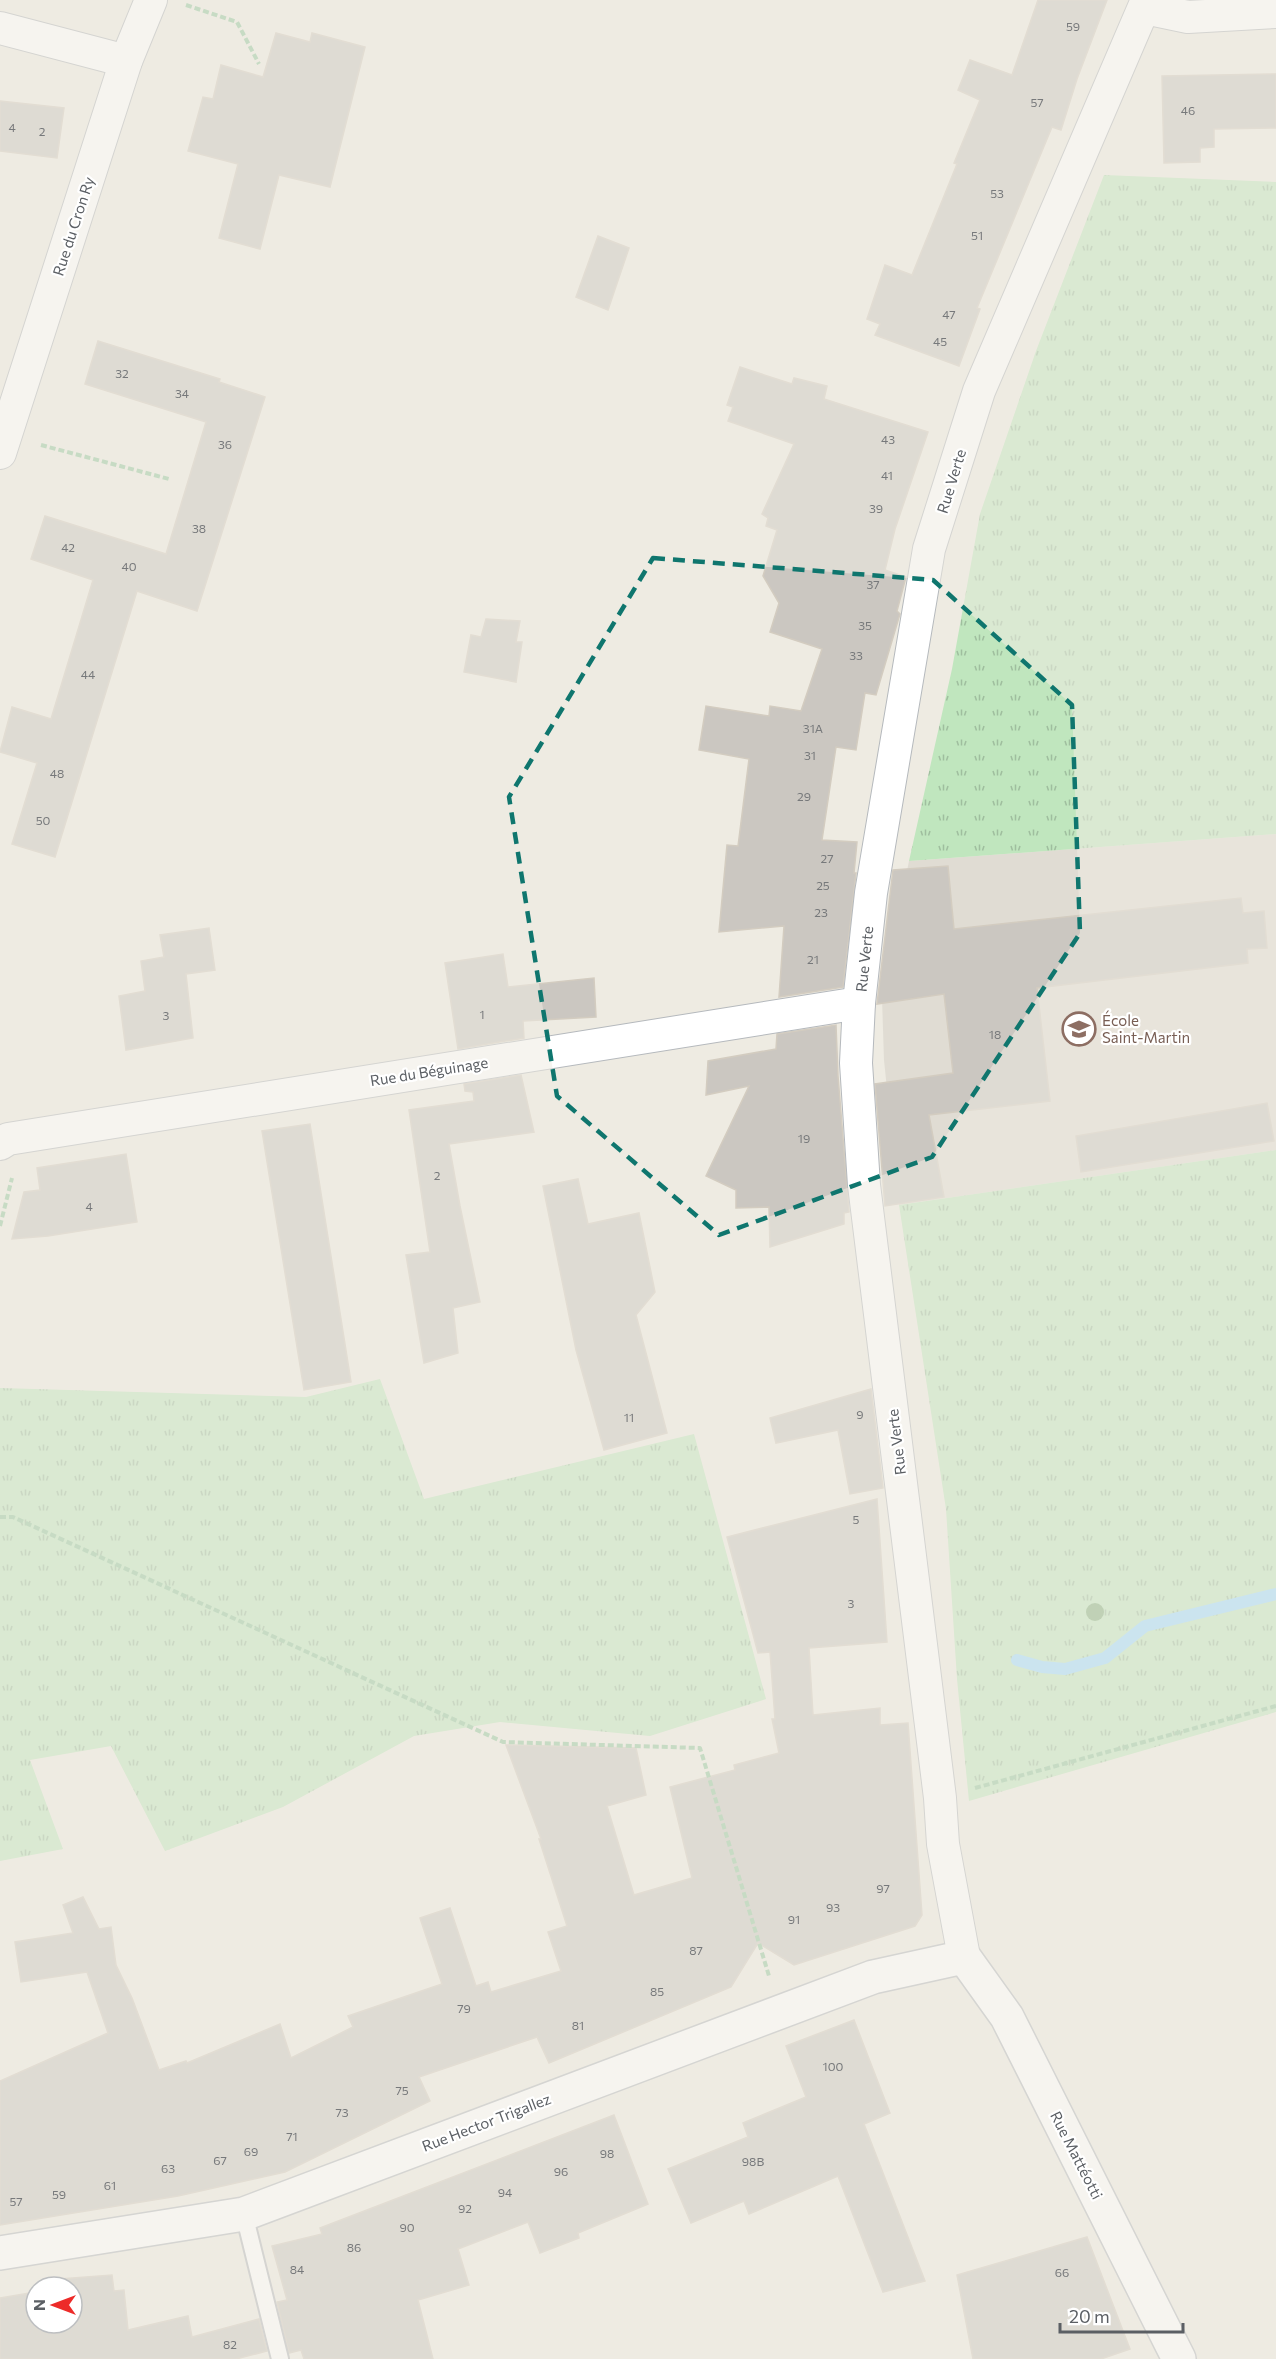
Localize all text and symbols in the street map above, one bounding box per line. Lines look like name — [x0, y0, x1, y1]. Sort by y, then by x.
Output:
house number: 59 — [1066, 19, 1080, 33]
house number: 57 — [1030, 95, 1044, 109]
house number: 46 — [1181, 103, 1195, 117]
house number: 4 — [8, 120, 16, 134]
house number: 2 — [39, 124, 46, 138]
street label: Rue du Cron Ry — [48, 174, 98, 278]
house number: 53 — [990, 186, 1004, 200]
house number: 51 — [971, 228, 983, 242]
house number: 47 — [942, 307, 956, 321]
house number: 45 — [933, 334, 947, 348]
house number: 32 — [115, 366, 129, 380]
house number: 34 — [175, 386, 189, 400]
house number: 43 — [881, 432, 895, 446]
house number: 36 — [218, 437, 232, 451]
street label: Rue Verte — [933, 447, 969, 515]
house number: 41 — [881, 468, 893, 482]
house number: 39 — [869, 501, 883, 515]
house number: 38 — [192, 521, 206, 535]
house number: 42 — [61, 540, 75, 554]
house number: 40 — [121, 559, 137, 573]
house number: 37 — [866, 577, 880, 591]
house number: 35 — [858, 618, 872, 632]
house number: 33 — [849, 648, 863, 662]
house number: 44 — [81, 667, 95, 681]
house number: 31A — [803, 721, 823, 735]
house number: 31 — [804, 748, 816, 762]
house number: 48 — [50, 766, 64, 780]
house number: 29 — [797, 789, 811, 803]
house number: 50 — [36, 813, 51, 827]
house number: 27 — [821, 851, 833, 865]
house number: 25 — [816, 878, 830, 892]
house number: 23 — [814, 905, 828, 919]
street label: Rue Verte — [852, 925, 876, 993]
house number: 21 — [807, 952, 819, 966]
house number: 1 — [479, 1007, 485, 1021]
house number: 3 — [163, 1008, 170, 1022]
place label: École Saint-Martin — [1102, 1010, 1190, 1046]
school or university icon: École Saint-Martin — [1061, 1011, 1097, 1047]
house number: 18 — [989, 1027, 1001, 1041]
street label: Rue du Béguinage — [369, 1053, 489, 1089]
house number: 19 — [798, 1131, 810, 1145]
house number: 2 — [434, 1168, 441, 1182]
house number: 4 — [85, 1199, 93, 1213]
house number: 9 — [856, 1407, 864, 1421]
street label: Rue Verte — [883, 1408, 909, 1476]
house number: 11 — [624, 1410, 634, 1424]
house number: 5 — [853, 1512, 860, 1526]
house number: 3 — [848, 1596, 855, 1610]
house number: 97 — [876, 1881, 890, 1895]
house number: 93 — [826, 1900, 840, 1914]
house number: 91 — [788, 1912, 800, 1926]
house number: 87 — [689, 1943, 703, 1957]
house number: 85 — [650, 1984, 664, 1998]
house number: 79 — [457, 2001, 471, 2015]
house number: 81 — [572, 2018, 584, 2032]
house number: 100 — [823, 2059, 844, 2073]
house number: 75 — [395, 2083, 409, 2097]
street label: Rue Hector Trigallez — [419, 2089, 553, 2155]
house number: 73 — [335, 2105, 349, 2119]
street label: Rue Mattéotti — [1047, 2108, 1107, 2202]
house number: 71 — [286, 2129, 298, 2143]
house number: 69 — [244, 2144, 258, 2158]
house number: 98 — [600, 2146, 614, 2160]
house number: 67 — [213, 2153, 227, 2167]
house number: 98B — [742, 2154, 764, 2168]
house number: 63 — [161, 2161, 175, 2175]
house number: 96 — [554, 2164, 568, 2178]
house number: 61 — [104, 2178, 116, 2192]
house number: 94 — [498, 2185, 512, 2199]
house number: 59 — [52, 2187, 66, 2201]
house number: 57 — [9, 2194, 23, 2208]
house number: 92 — [458, 2201, 472, 2215]
house number: 90 — [399, 2220, 415, 2234]
house number: 86 — [347, 2240, 361, 2254]
house number: 84 — [290, 2262, 304, 2276]
house number: 66 — [1055, 2265, 1069, 2279]
north arrow — [24, 2275, 84, 2335]
scale bar — [1060, 2296, 1183, 2334]
text: N — [29, 2299, 48, 2311]
text: 20 m — [1069, 2305, 1110, 2327]
house number: 82 — [223, 2337, 237, 2351]

